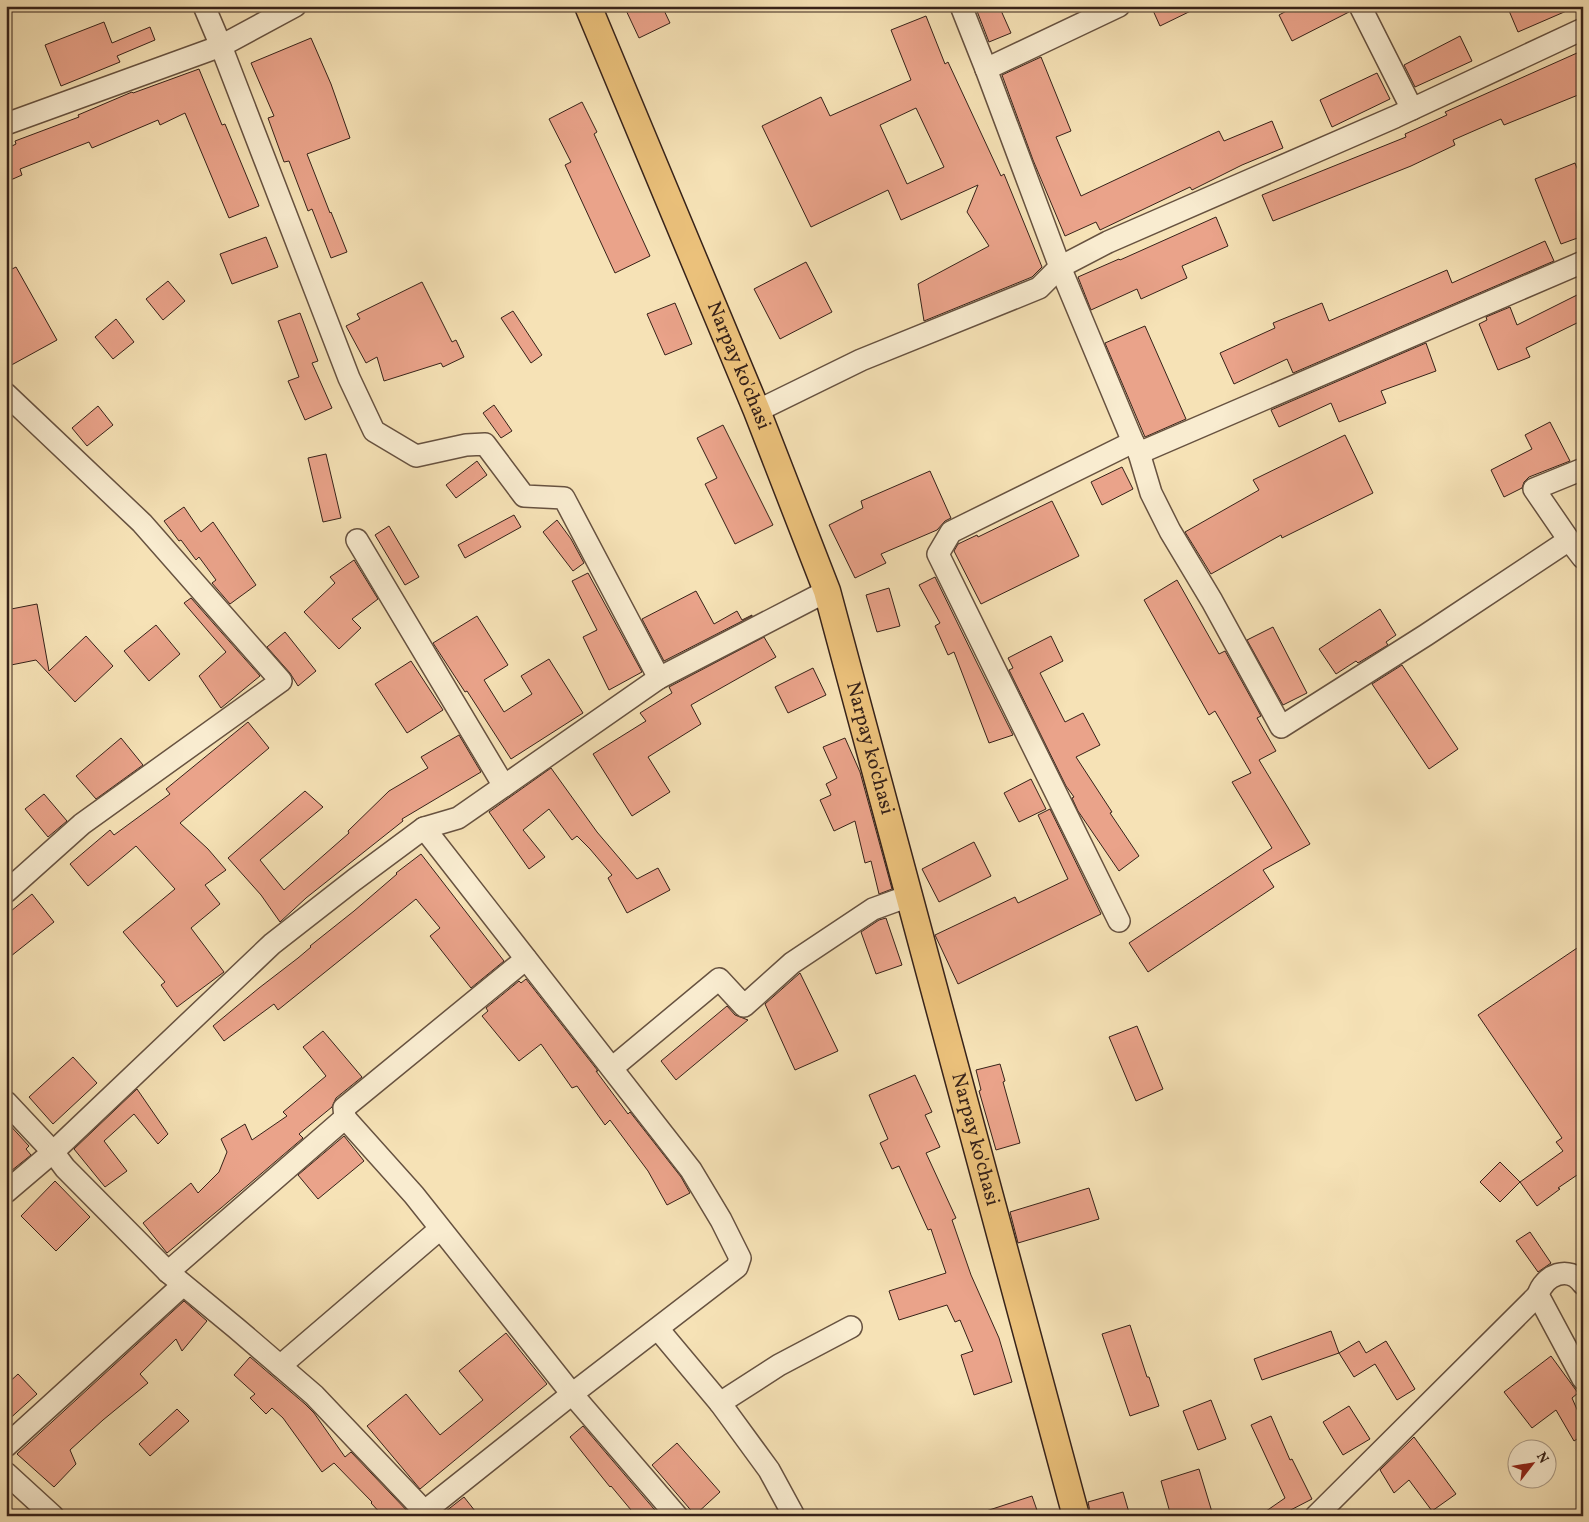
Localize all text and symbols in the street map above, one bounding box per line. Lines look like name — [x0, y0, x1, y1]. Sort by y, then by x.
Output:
street label: Narpay ko'chasi — [699, 297, 777, 434]
street label: Narpay ko'chasi — [838, 679, 901, 818]
street label: Narpay ko'chasi — [943, 1070, 1006, 1209]
north arrow — [1506, 1440, 1556, 1490]
text: N — [1531, 1449, 1553, 1467]

